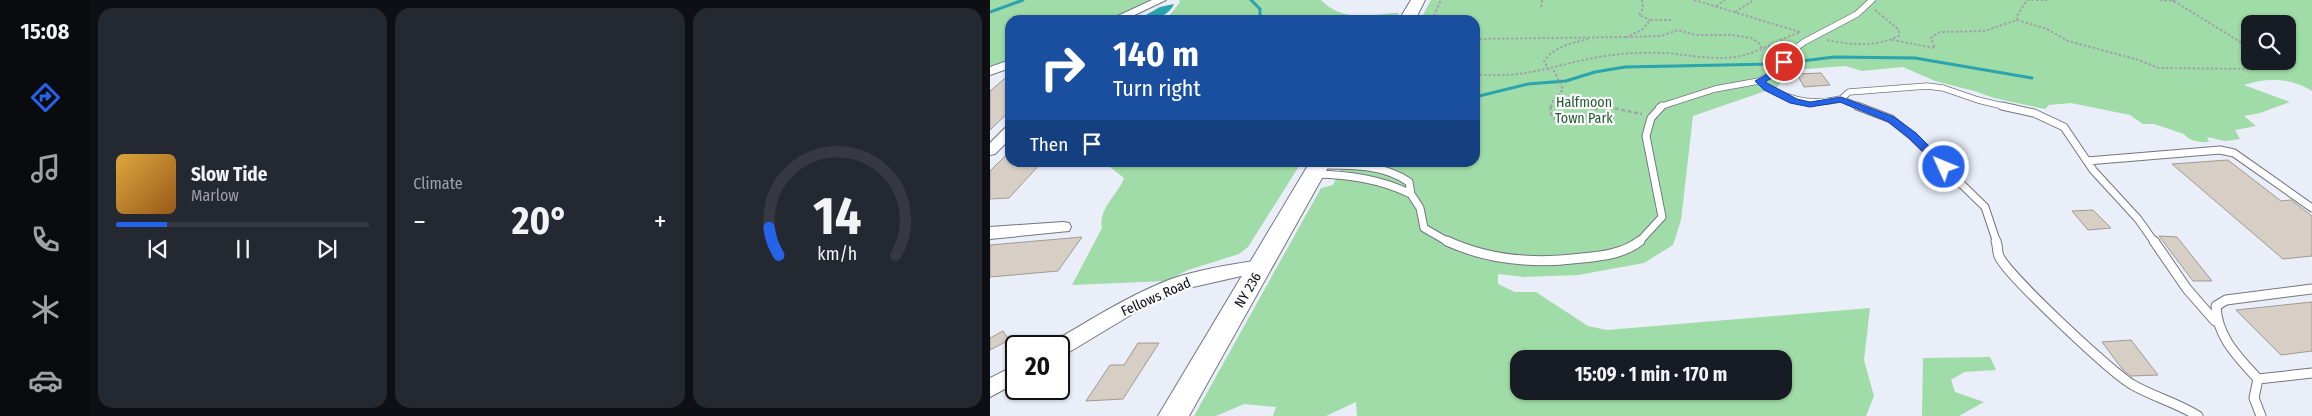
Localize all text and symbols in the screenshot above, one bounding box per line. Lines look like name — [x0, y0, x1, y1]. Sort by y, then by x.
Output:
map controls — [2241, 15, 2296, 70]
button: search — [2241, 15, 2296, 70]
text: 15:08 — [21, 18, 69, 45]
text: 140 m — [1113, 33, 1199, 75]
icon: right — [1030, 35, 1095, 100]
pin — [1763, 41, 1805, 83]
icon: arrive — [1770, 48, 1798, 76]
text: Turn right — [1113, 75, 1201, 102]
icon: directions — [28, 80, 63, 115]
park label: Halfmoon Town Park — [1555, 94, 1613, 127]
icon: arrive — [1078, 130, 1106, 158]
text: Then — [1030, 133, 1068, 156]
position arrow — [1917, 140, 1969, 192]
icon: music — [28, 151, 63, 186]
text: Slow Tide — [191, 163, 267, 186]
text: Climate — [413, 174, 463, 193]
text: 14 — [813, 185, 862, 248]
text: Marlow — [191, 186, 239, 205]
text: 20° — [512, 198, 568, 244]
text: − — [413, 205, 426, 238]
text: + — [654, 205, 667, 238]
icon: phone — [28, 222, 63, 257]
icon: previous — [144, 235, 172, 263]
icon: pause — [229, 235, 257, 263]
icon: next — [313, 235, 341, 263]
text: km/h — [817, 243, 857, 265]
street label: NY 236 — [1231, 269, 1265, 311]
street label: Fellows Road — [1118, 274, 1194, 320]
icon: climate — [28, 292, 63, 327]
speed limit sign: 20 — [1005, 335, 1070, 400]
icon: car — [28, 363, 63, 398]
text: 15:09 · 1 min · 170 m — [1575, 363, 1727, 386]

